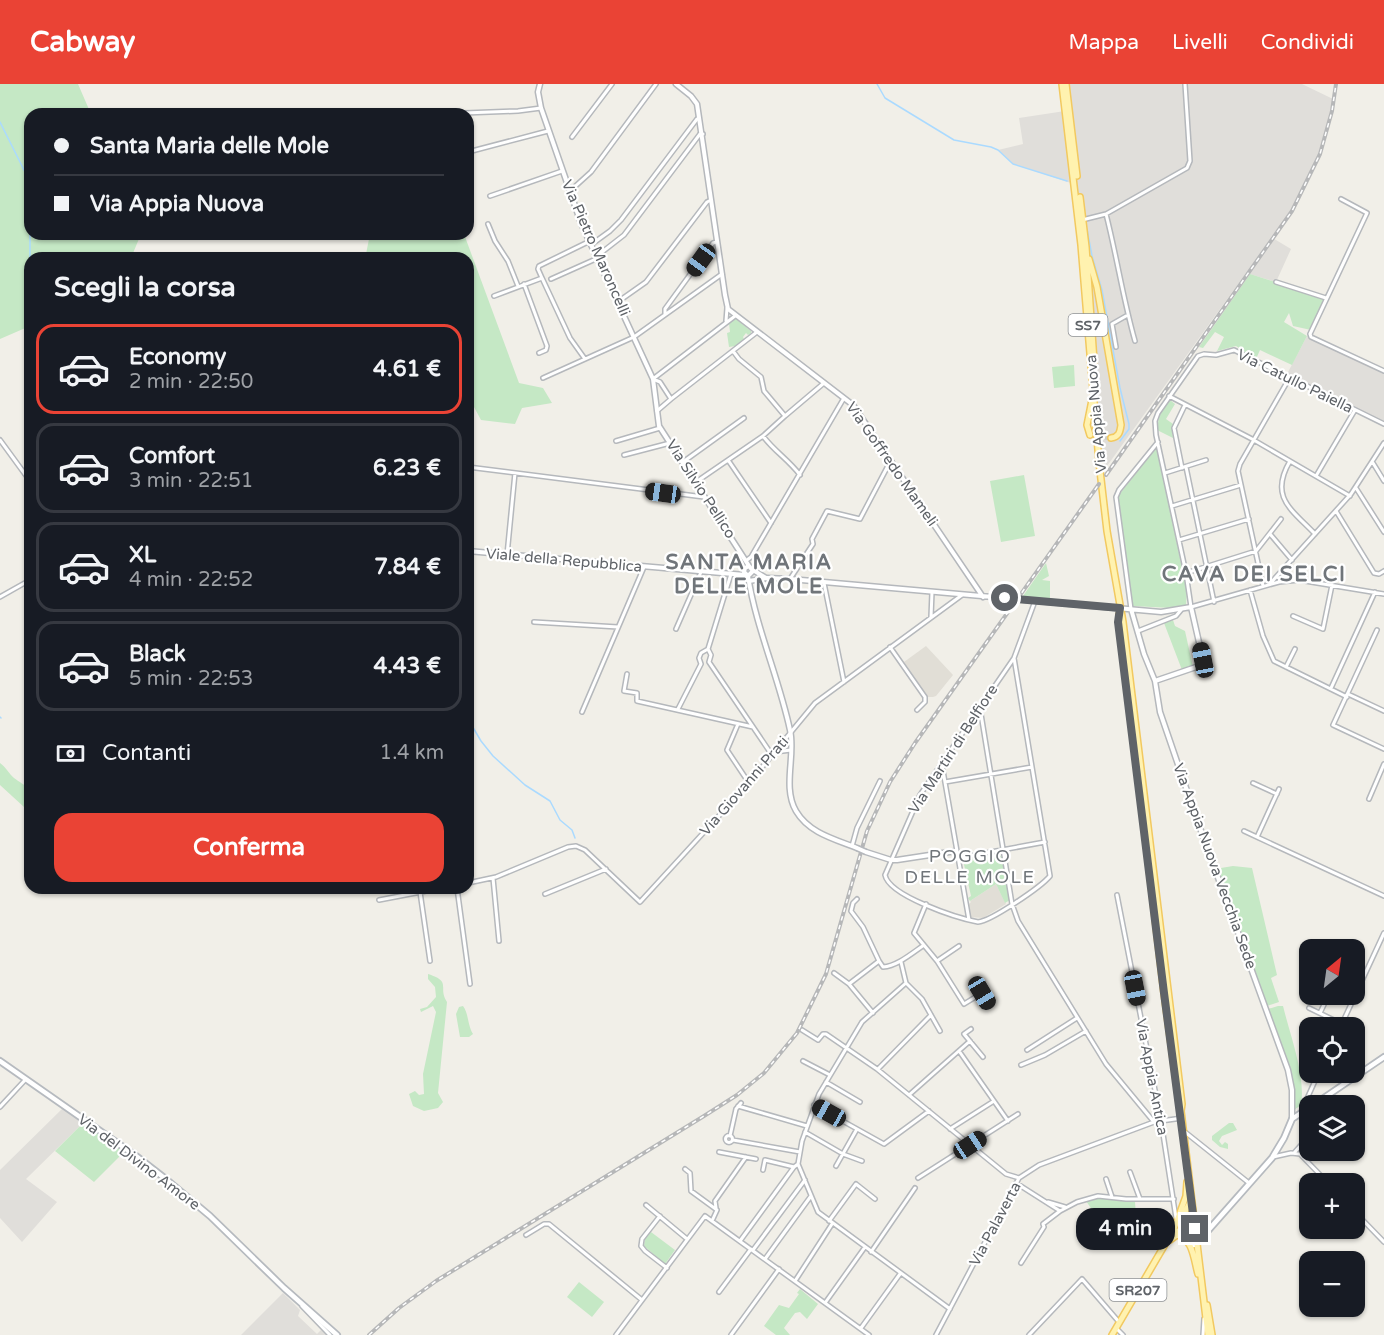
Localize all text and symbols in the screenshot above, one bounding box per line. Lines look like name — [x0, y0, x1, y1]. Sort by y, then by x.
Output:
text: Cabway — [30, 25, 135, 59]
text: Mappa — [1069, 30, 1139, 55]
text: Livelli — [1172, 30, 1228, 55]
text: Condividi — [1261, 30, 1354, 55]
text: Santa Maria delle Mole — [90, 133, 329, 159]
street label: Via Pietro Maroncelli — [558, 177, 634, 319]
text: Via Appia Nuova — [90, 191, 264, 217]
car — [683, 240, 719, 280]
text: Scegli la corsa — [54, 271, 236, 304]
road number: SS7 — [1068, 314, 1108, 336]
icon: car — [57, 342, 111, 396]
text: Economy — [129, 344, 226, 370]
street label: Via Catullo Paiella — [1234, 345, 1356, 417]
street label: Via Appia Nuova — [1082, 354, 1110, 474]
text: 4.61 € — [373, 356, 441, 382]
text: 2 min · 22:50 — [129, 370, 253, 394]
street label: Via Goffredo Mameli — [842, 398, 942, 530]
street label: Via Silvio Pellico — [662, 436, 740, 542]
icon: car — [57, 441, 111, 495]
text: Comfort — [129, 443, 215, 469]
text: 6.23 € — [373, 455, 441, 481]
text: 3 min · 22:51 — [129, 469, 253, 493]
car — [644, 482, 682, 504]
icon: car — [57, 540, 111, 594]
text: XL — [129, 542, 156, 568]
street label: Viale della Repubblica — [485, 544, 643, 576]
district label: SANTA MARIA DELLE MOLE — [665, 550, 833, 599]
text: 7.84 € — [374, 554, 441, 580]
district label: CAVA DEI SELCI — [1162, 562, 1346, 587]
text: 4 min · 22:52 — [129, 568, 253, 592]
route start — [991, 584, 1018, 611]
icon: car — [57, 639, 111, 693]
text: Black — [129, 641, 186, 667]
car — [1191, 641, 1215, 679]
text: 4.43 € — [374, 653, 441, 679]
text: 5 min · 22:53 — [129, 667, 253, 691]
street label: Via Martiri di Belfiore — [905, 681, 1001, 817]
street label: Via Giovanni Prati — [696, 733, 792, 839]
icon: cash — [54, 737, 87, 770]
text: Contanti — [102, 740, 191, 766]
text: 1.4 km — [380, 741, 444, 765]
street label: Via Appia Nuova Vecchia Sede — [1169, 761, 1261, 971]
button: Conferma — [54, 813, 444, 882]
district label: POGGIO DELLE MOLE — [905, 845, 1035, 888]
north arrow — [1299, 939, 1365, 1005]
map controls — [1299, 939, 1365, 1317]
car — [1123, 969, 1147, 1007]
car — [965, 973, 999, 1013]
street label: Via Appia Antica — [1132, 1017, 1172, 1137]
button: locate — [1299, 1017, 1365, 1083]
button: layers — [1299, 1095, 1365, 1161]
car — [809, 1096, 849, 1130]
street label: Via del Divino Amore — [74, 1110, 204, 1214]
car — [950, 1128, 990, 1162]
button: + — [1299, 1173, 1365, 1239]
street label: Via Palaverta — [965, 1179, 1025, 1269]
callout: 4 min — [1075, 1208, 1174, 1250]
route end — [1181, 1215, 1208, 1242]
text: 4 min — [1099, 1217, 1152, 1241]
button: − — [1299, 1251, 1365, 1317]
road number: SR207 — [1110, 1279, 1166, 1301]

